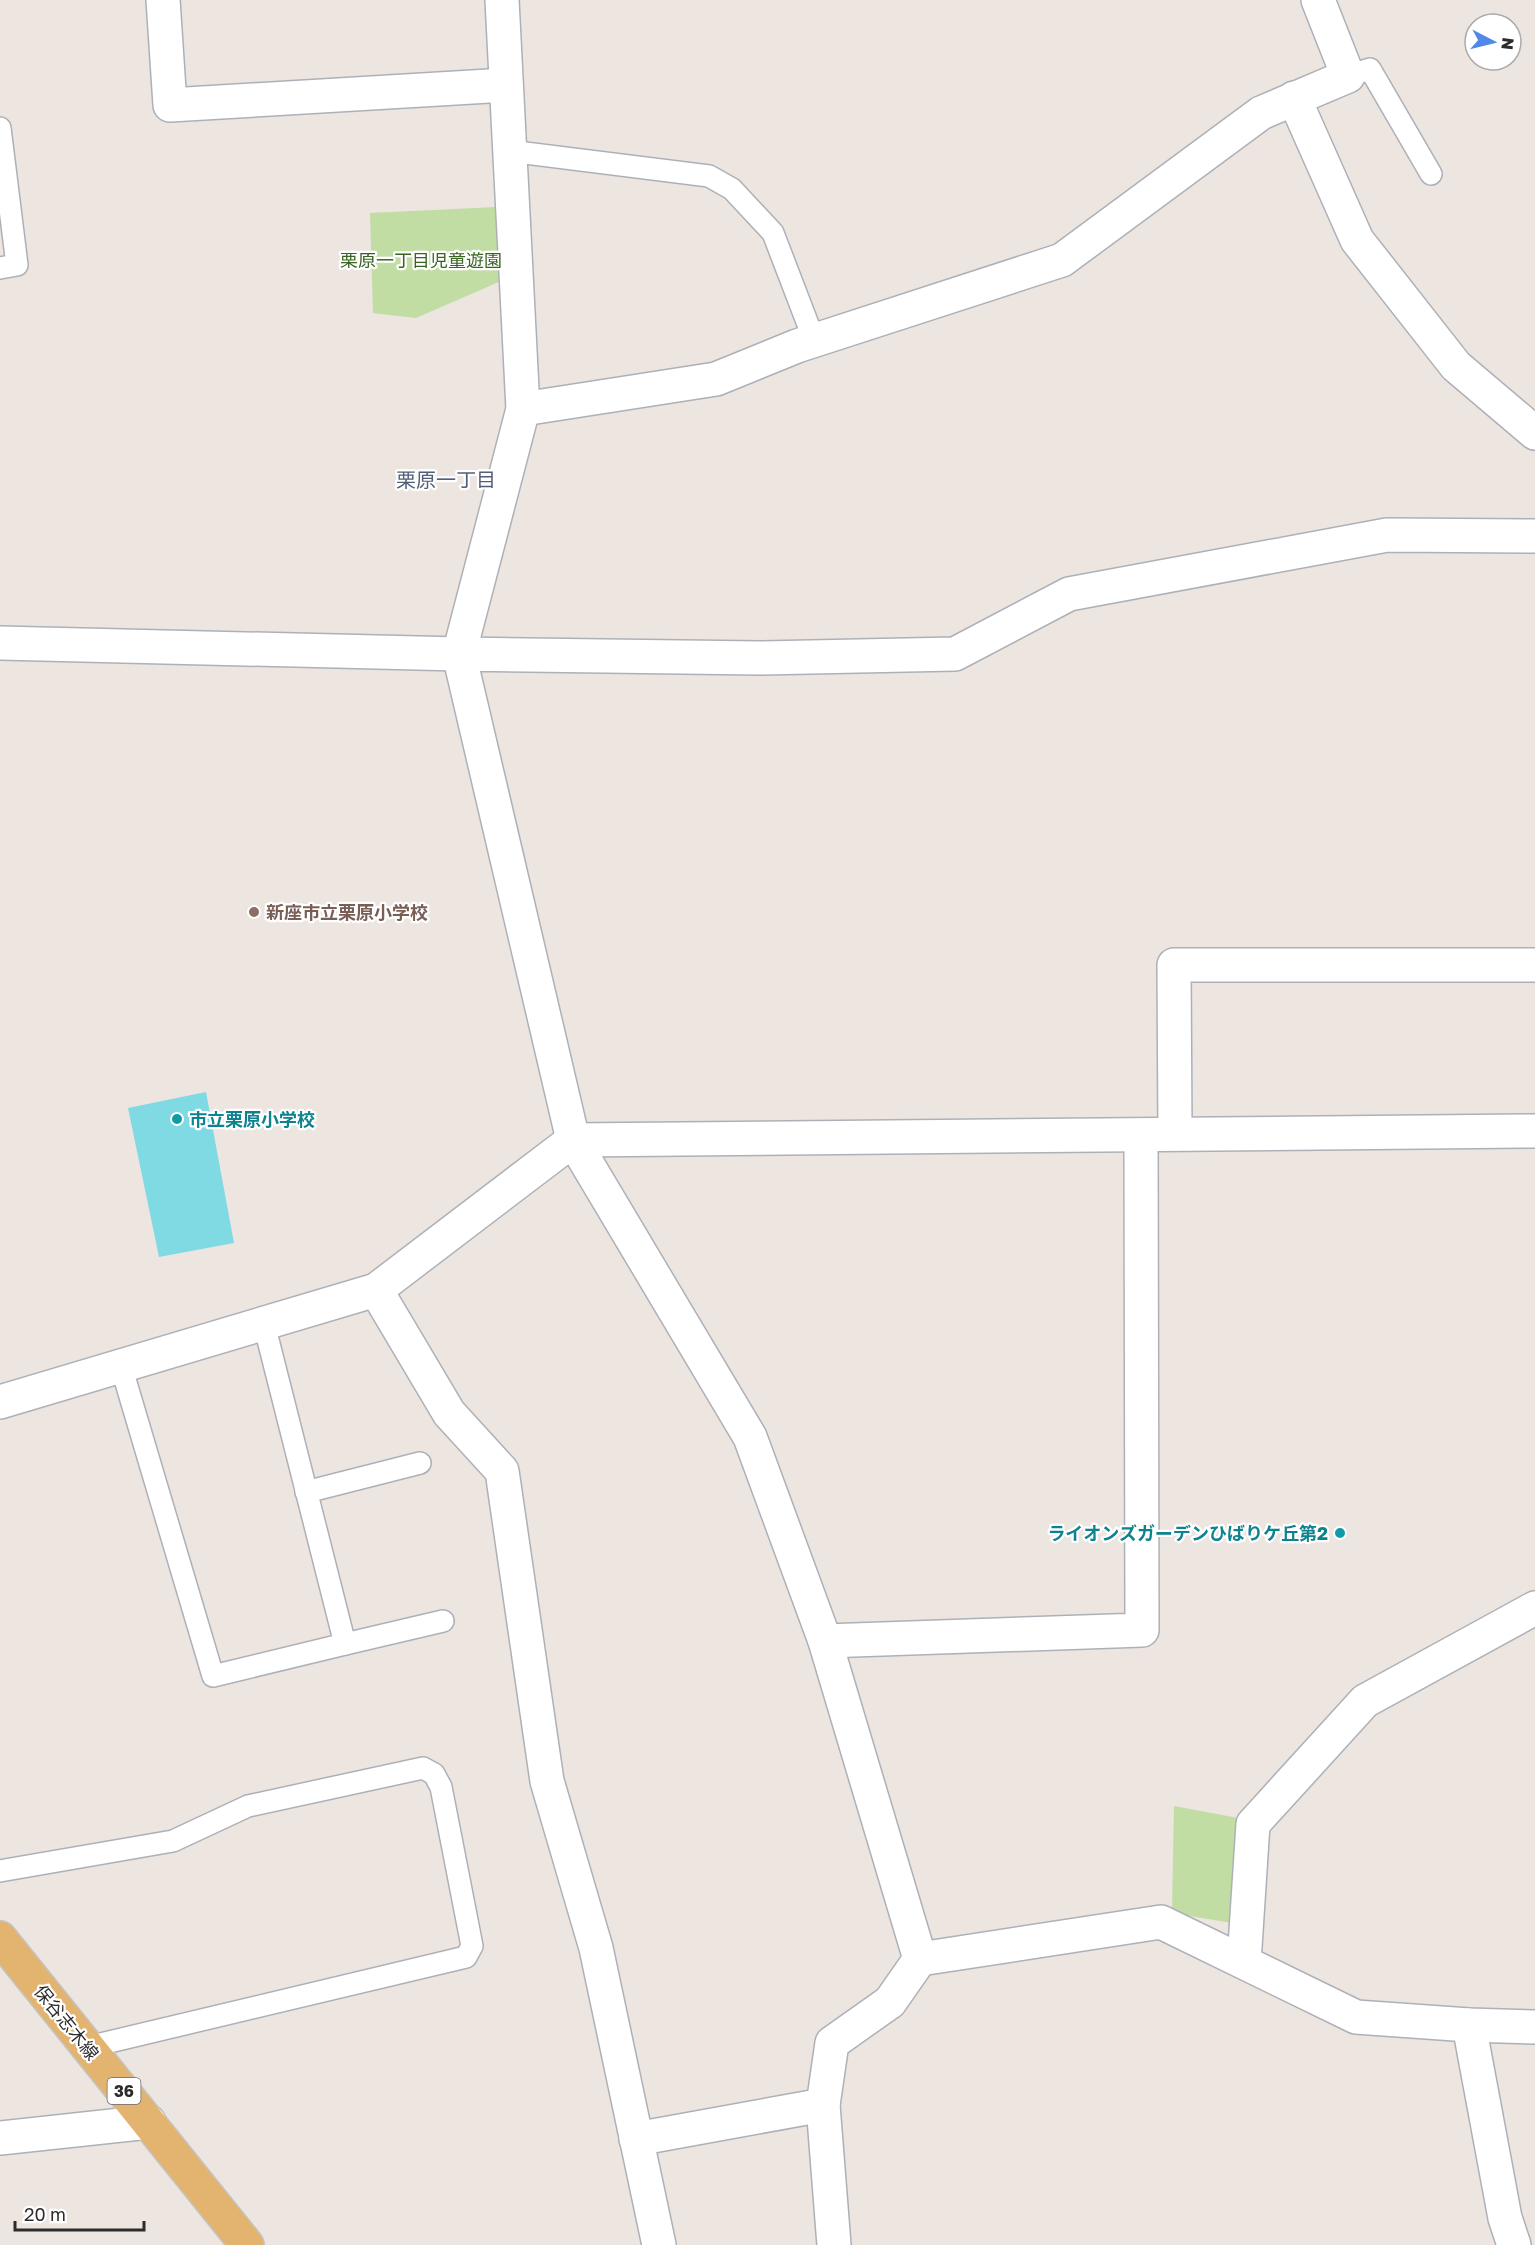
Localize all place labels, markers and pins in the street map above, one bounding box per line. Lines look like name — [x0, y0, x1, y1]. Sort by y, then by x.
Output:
place label: 新座市立栗原小学校 — [266, 901, 428, 923]
marker: 新座市立栗原小学校 — [247, 905, 261, 919]
place label: 市立栗原小学校 — [189, 1108, 315, 1130]
marker: 市立栗原小学校 — [170, 1112, 184, 1126]
place label: ライオンズガーデンひばりケ丘第2 — [1047, 1522, 1328, 1544]
marker: ライオンズガーデンひばりケ丘第2 — [1333, 1526, 1347, 1540]

